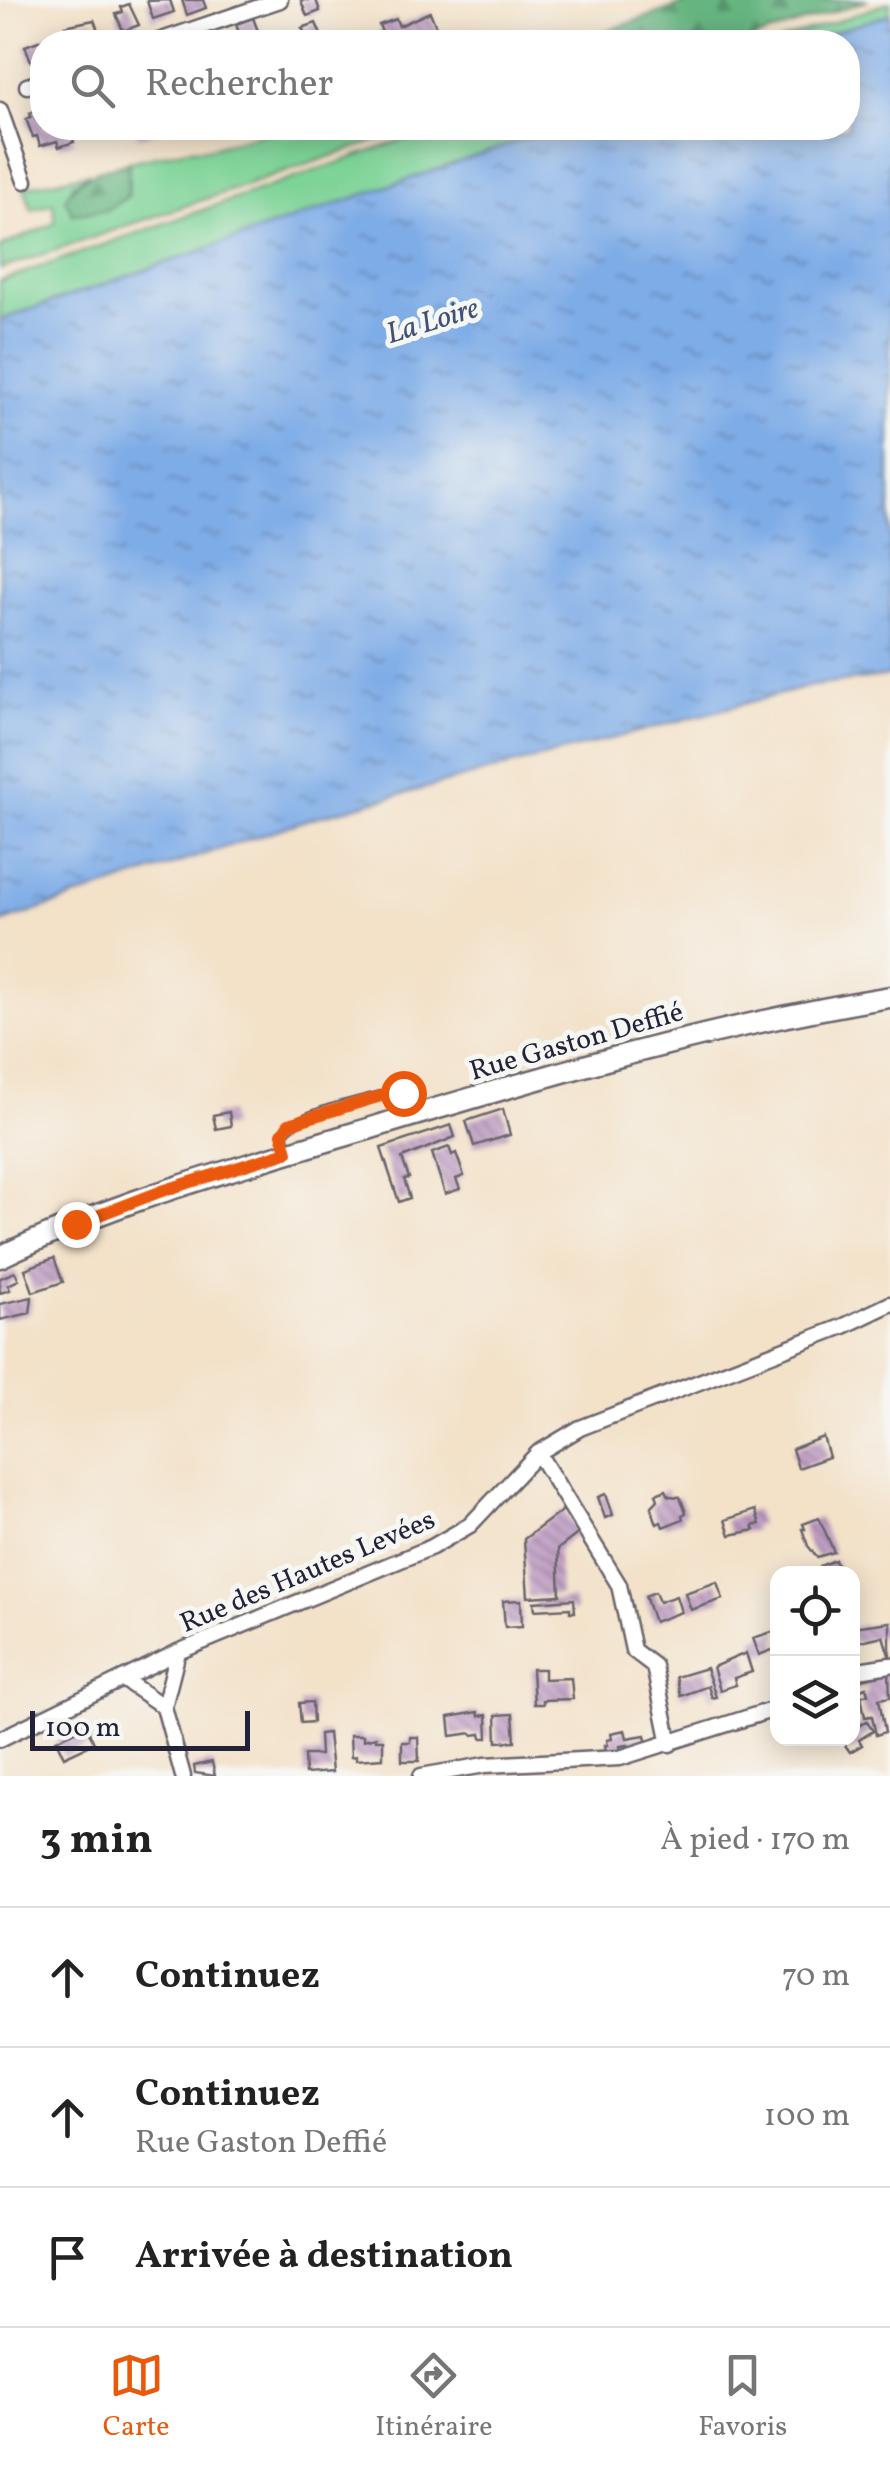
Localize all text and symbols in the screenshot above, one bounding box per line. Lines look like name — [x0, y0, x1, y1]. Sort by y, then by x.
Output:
search box — [30, 30, 860, 140]
icon: search — [65, 58, 120, 113]
text: Rechercher — [145, 59, 333, 112]
water label: La Loire — [381, 288, 484, 356]
street label: Rue Gaston Deffié — [465, 993, 688, 1092]
route start — [381, 1071, 427, 1117]
route end — [54, 1202, 100, 1248]
street label: Rue des Hautes Levées — [175, 1501, 441, 1644]
map controls — [770, 1566, 860, 1746]
button: locate — [770, 1566, 860, 1656]
button: layers — [770, 1656, 860, 1746]
scale bar — [30, 1706, 250, 1750]
text: 100 m — [45, 1709, 120, 1748]
text: 3 min — [40, 1812, 153, 1871]
text: À pied · 170 m — [660, 1819, 850, 1863]
icon: ahead — [40, 1950, 95, 2005]
text: Continuez — [135, 1951, 320, 2004]
text: 70 m — [782, 1955, 850, 1999]
text: Continuez — [135, 2069, 320, 2122]
icon: ahead — [40, 2090, 95, 2145]
text: 100 m — [764, 2095, 850, 2139]
text: Rue Gaston Deffié — [135, 2122, 387, 2166]
icon: arrive — [40, 2230, 95, 2285]
text: Arrivée à destination — [135, 2231, 513, 2284]
tab: Carte — [103, 2348, 170, 2447]
tab: Itinéraire — [375, 2348, 493, 2447]
tab: Favoris — [698, 2348, 787, 2447]

